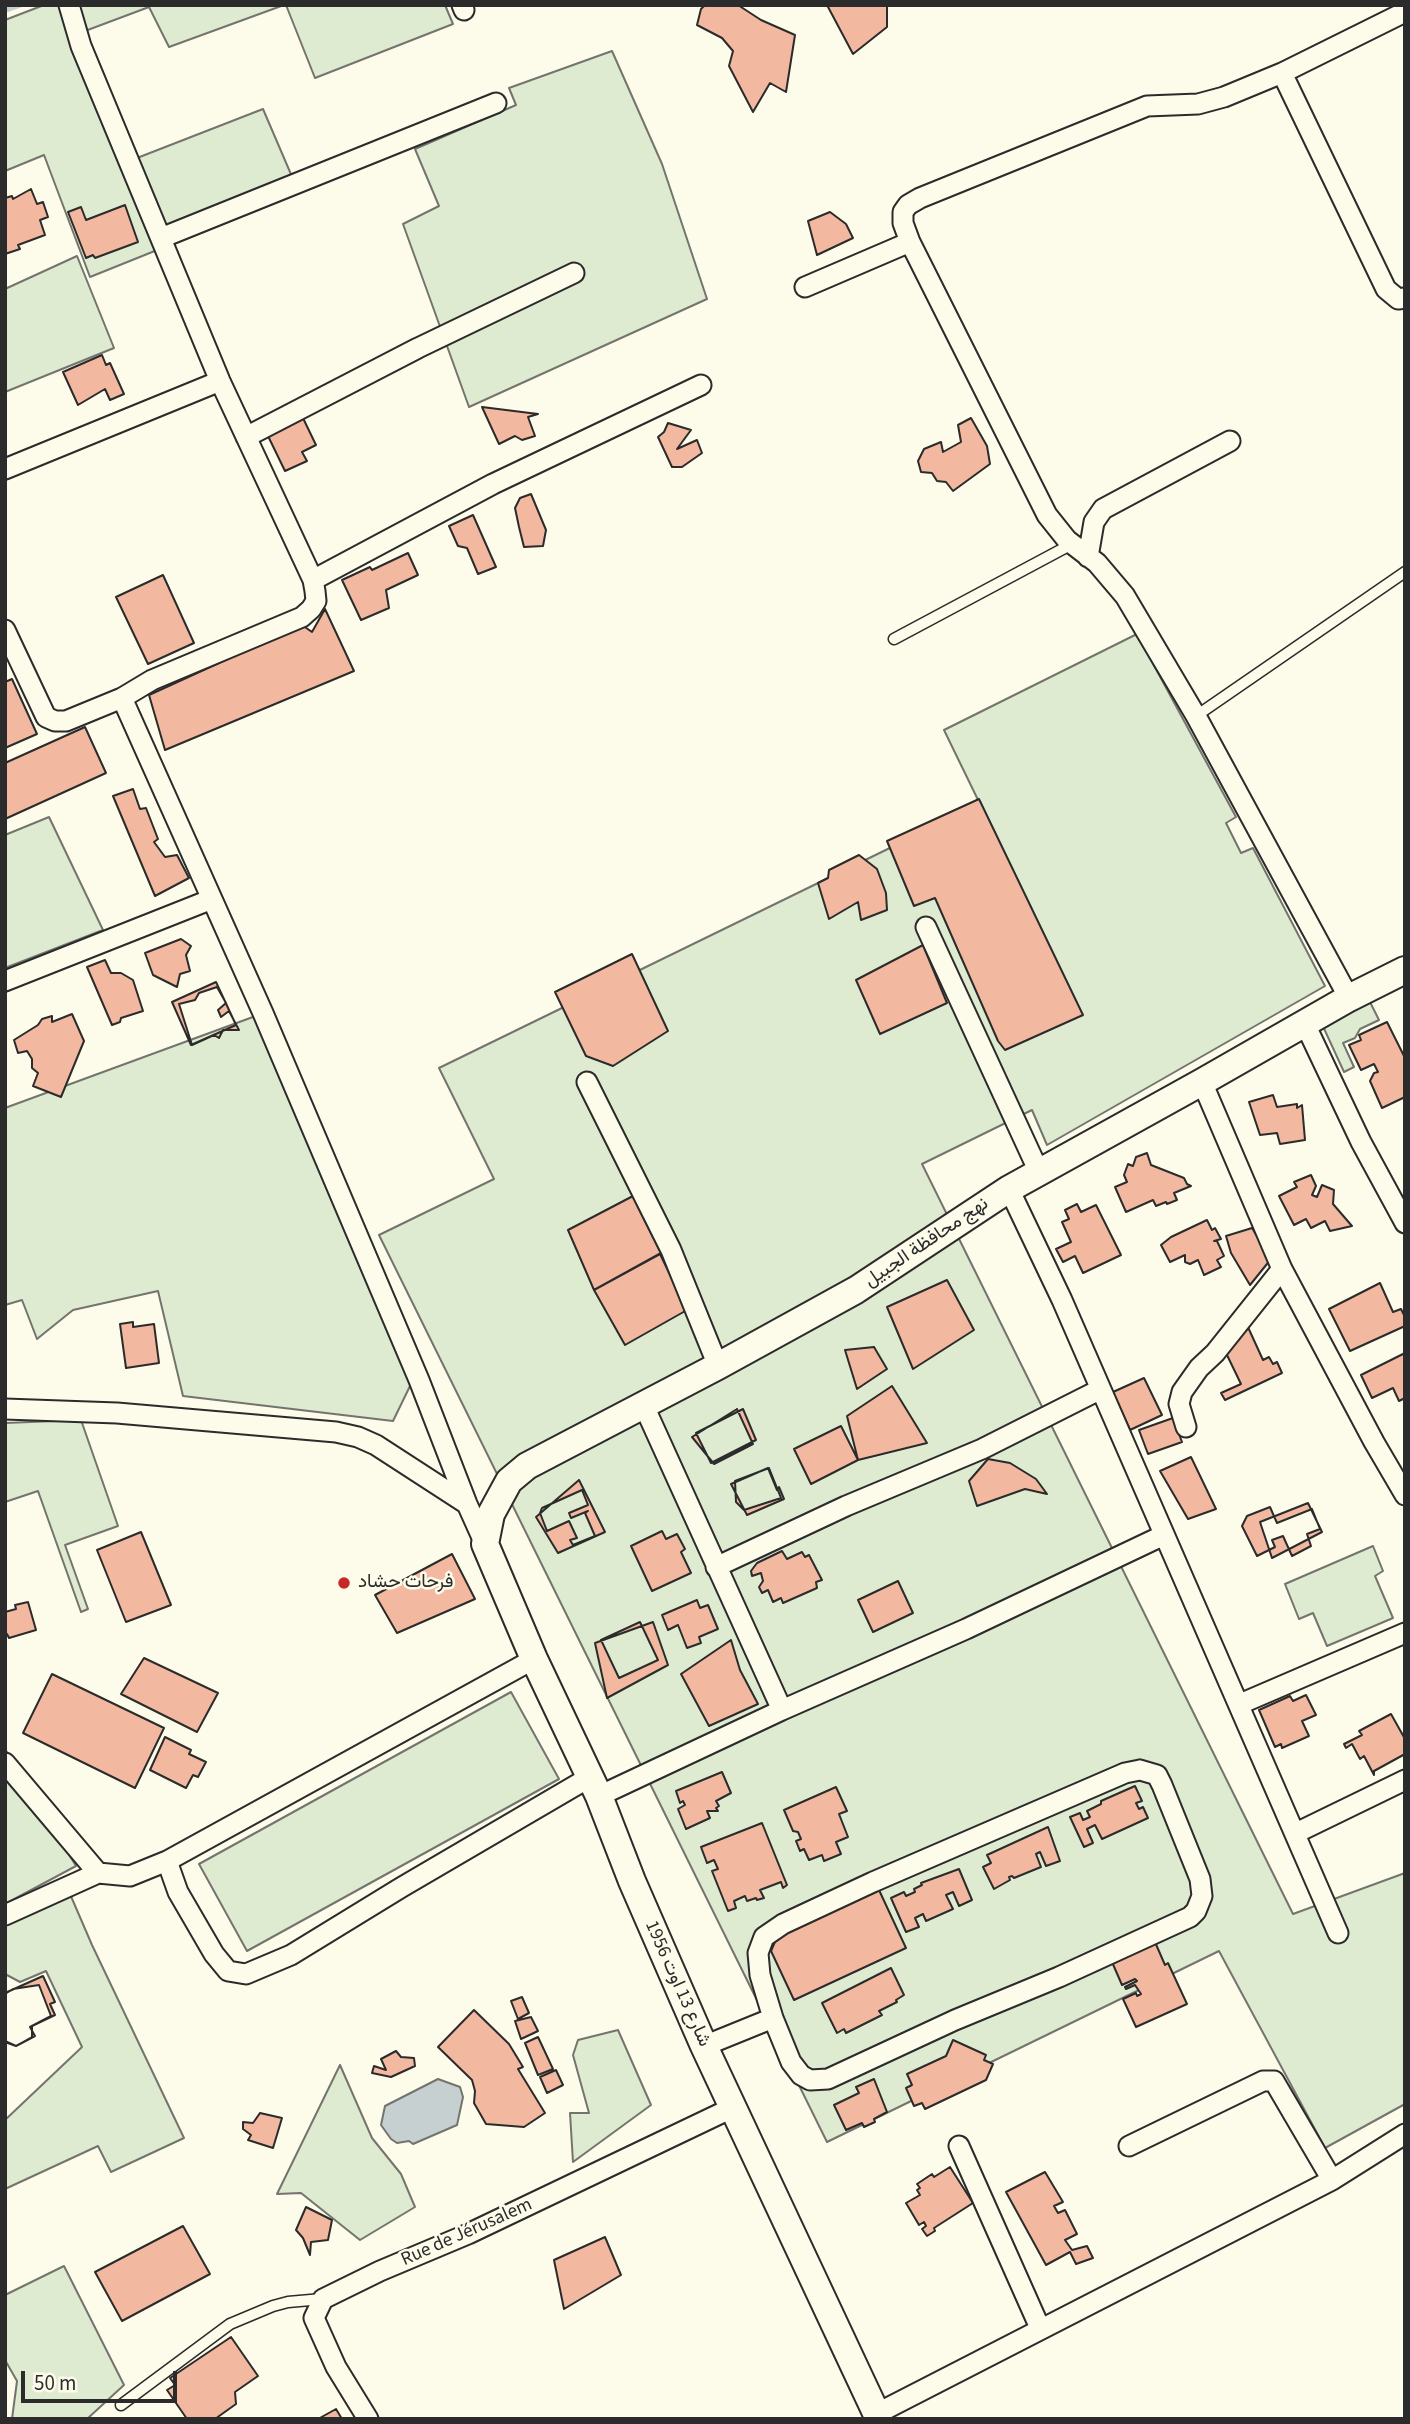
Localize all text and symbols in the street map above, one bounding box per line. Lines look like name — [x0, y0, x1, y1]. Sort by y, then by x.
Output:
street label: نهج محافظة الجبيل — [861, 1193, 993, 1293]
place label: فرحات حشاد — [358, 1572, 453, 1594]
marker: فرحات حشاد — [336, 1575, 352, 1591]
street label: شارع 13 اوت 1956 — [639, 1917, 715, 2051]
street label: Rue de Jérusalem — [398, 2194, 536, 2272]
scale bar — [24, 2358, 180, 2402]
text: 50 m — [34, 2368, 76, 2398]

